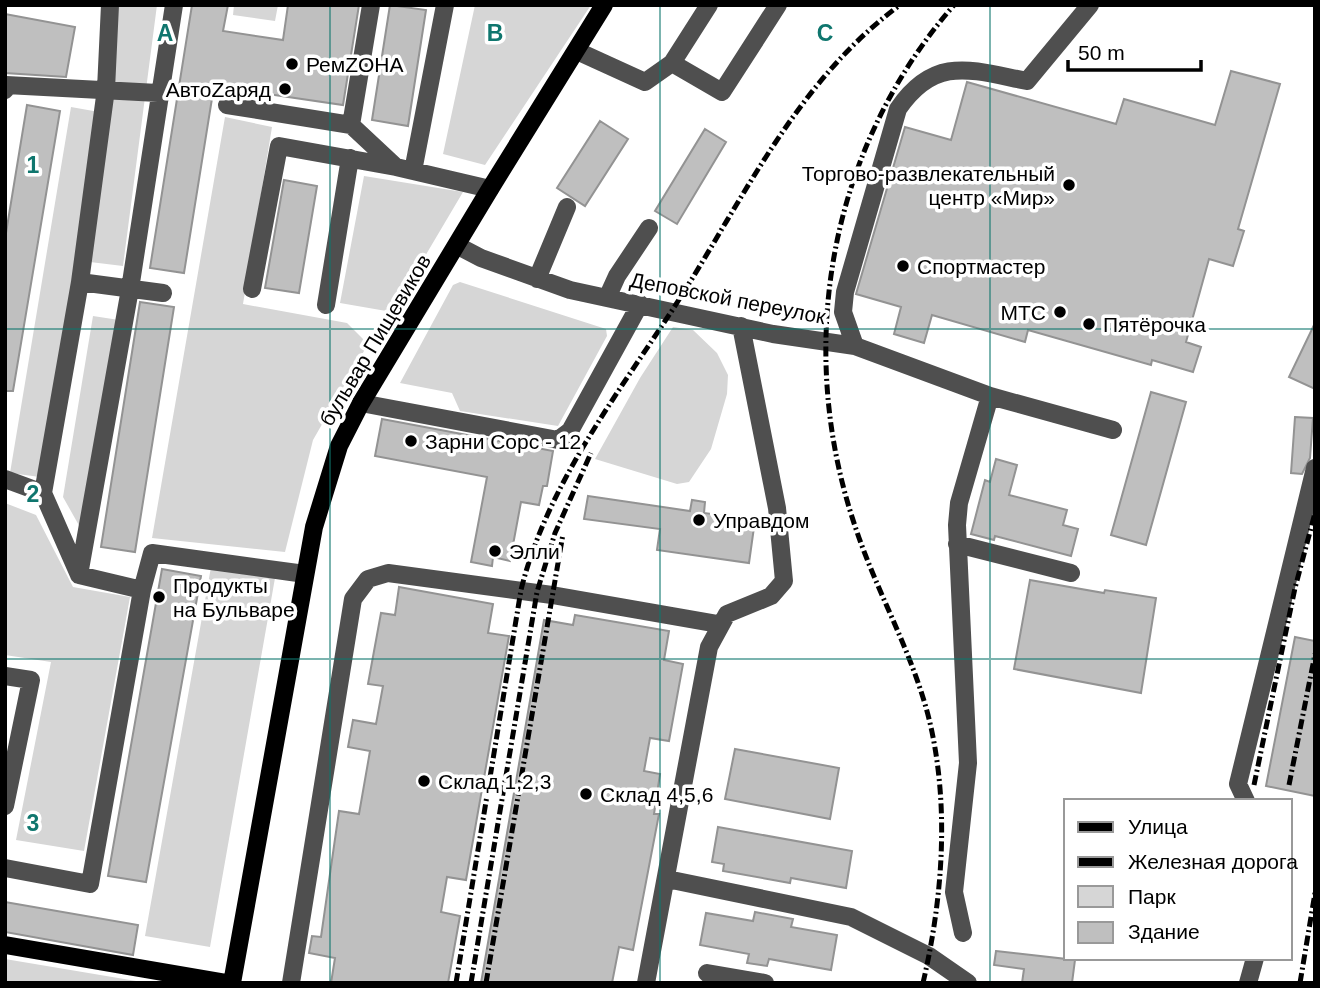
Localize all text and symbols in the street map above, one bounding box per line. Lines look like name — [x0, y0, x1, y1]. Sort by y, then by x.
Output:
text: A — [157, 20, 173, 46]
text: B — [487, 20, 503, 46]
text: C — [817, 20, 833, 46]
scale bar — [1068, 28, 1201, 72]
text: 50 m — [1078, 41, 1125, 64]
place label: РемZОНА — [306, 53, 404, 76]
marker: РемZОНА — [284, 56, 300, 72]
place label: АвтоZаряд — [166, 78, 271, 101]
marker: АвтоZаряд — [277, 81, 293, 97]
text: 1 — [27, 152, 40, 178]
place label: Торгово-развлекательный центр «Мир» — [802, 162, 1055, 209]
marker: Торгово-развлекательный центр «Мир» — [1061, 177, 1077, 193]
street label: бульвар Пищевиков — [315, 250, 435, 430]
place label: Спортмастер — [917, 255, 1045, 278]
marker: Спортмастер — [895, 258, 911, 274]
street label: Деповской переулок — [628, 268, 828, 328]
place label: МТС — [1001, 301, 1046, 324]
marker: МТС — [1052, 304, 1068, 320]
place label: Пятёрочка — [1103, 313, 1206, 336]
marker: Пятёрочка — [1081, 316, 1097, 332]
place label: Зарни Сорс - 12 — [425, 430, 581, 453]
marker: Зарни Сорс - 12 — [403, 433, 419, 449]
text: 2 — [27, 481, 39, 507]
place label: Управдом — [713, 509, 809, 532]
marker: Управдом — [691, 512, 707, 528]
place label: Элли — [509, 540, 560, 563]
marker: Элли — [487, 543, 503, 559]
place label: Продукты на Бульваре — [173, 574, 295, 621]
marker: Продукты на Бульваре — [151, 589, 167, 605]
place label: Склад 1,2,3 — [438, 770, 551, 793]
marker: Склад 1,2,3 — [416, 773, 432, 789]
place label: Склад 4,5,6 — [600, 783, 713, 806]
marker: Склад 4,5,6 — [578, 786, 594, 802]
legend — [1064, 799, 1292, 960]
text: 3 — [27, 810, 39, 836]
text: Улица — [1128, 815, 1188, 838]
text: Железная дорога — [1128, 850, 1298, 873]
text: Парк — [1128, 885, 1176, 908]
text: Здание — [1128, 920, 1200, 943]

